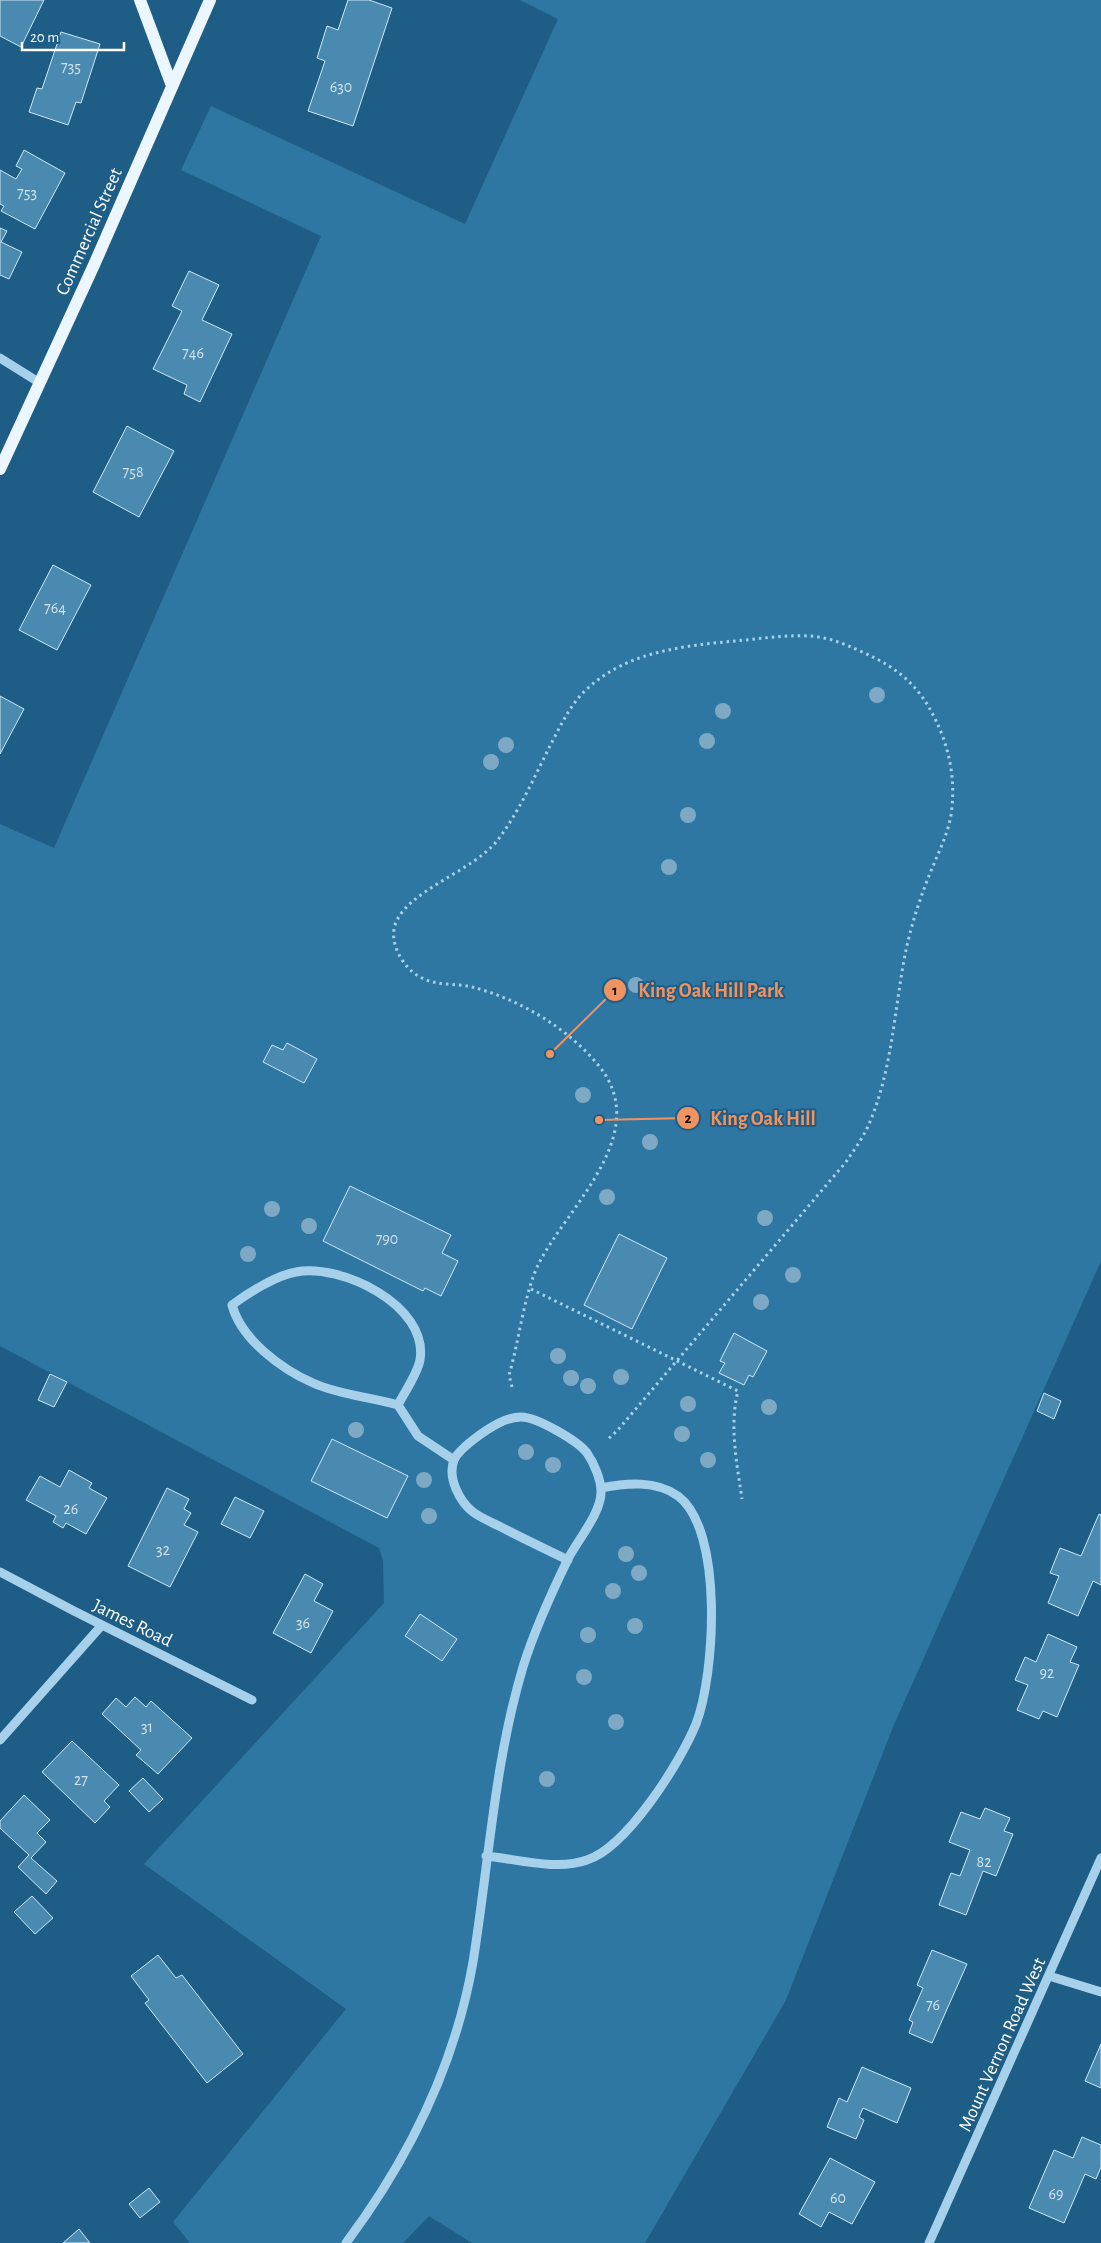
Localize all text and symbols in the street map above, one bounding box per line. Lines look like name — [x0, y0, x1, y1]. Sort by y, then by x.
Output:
scale bar — [22, 20, 125, 52]
text: 20 m — [30, 30, 59, 45]
house number: 735 — [61, 59, 81, 75]
house number: 630 — [330, 79, 352, 95]
street label: Commercial Street — [53, 165, 126, 298]
house number: 753 — [17, 185, 37, 201]
house number: 746 — [182, 345, 204, 361]
house number: 758 — [123, 464, 143, 480]
house number: 764 — [44, 600, 66, 616]
callout: King Oak Hill Park — [603, 973, 793, 1008]
text: King Oak Hill Park — [638, 981, 784, 1001]
text: 1 — [612, 983, 618, 998]
callout: King Oak Hill — [676, 1100, 826, 1135]
text: King Oak Hill — [710, 1109, 816, 1129]
text: 2 — [684, 1111, 692, 1126]
house number: 790 — [376, 1231, 398, 1247]
house number: 26 — [64, 1501, 78, 1517]
house number: 32 — [156, 1542, 170, 1558]
street label: James Road — [90, 1596, 175, 1651]
house number: 36 — [296, 1615, 310, 1631]
house number: 92 — [1040, 1665, 1054, 1681]
house number: 31 — [141, 1719, 153, 1735]
house number: 27 — [74, 1772, 88, 1788]
house number: 82 — [977, 1854, 991, 1870]
street label: Mount Vernon Road West — [955, 1955, 1049, 2134]
house number: 76 — [926, 1997, 940, 2013]
house number: 69 — [1048, 2186, 1064, 2202]
house number: 60 — [830, 2190, 846, 2206]

